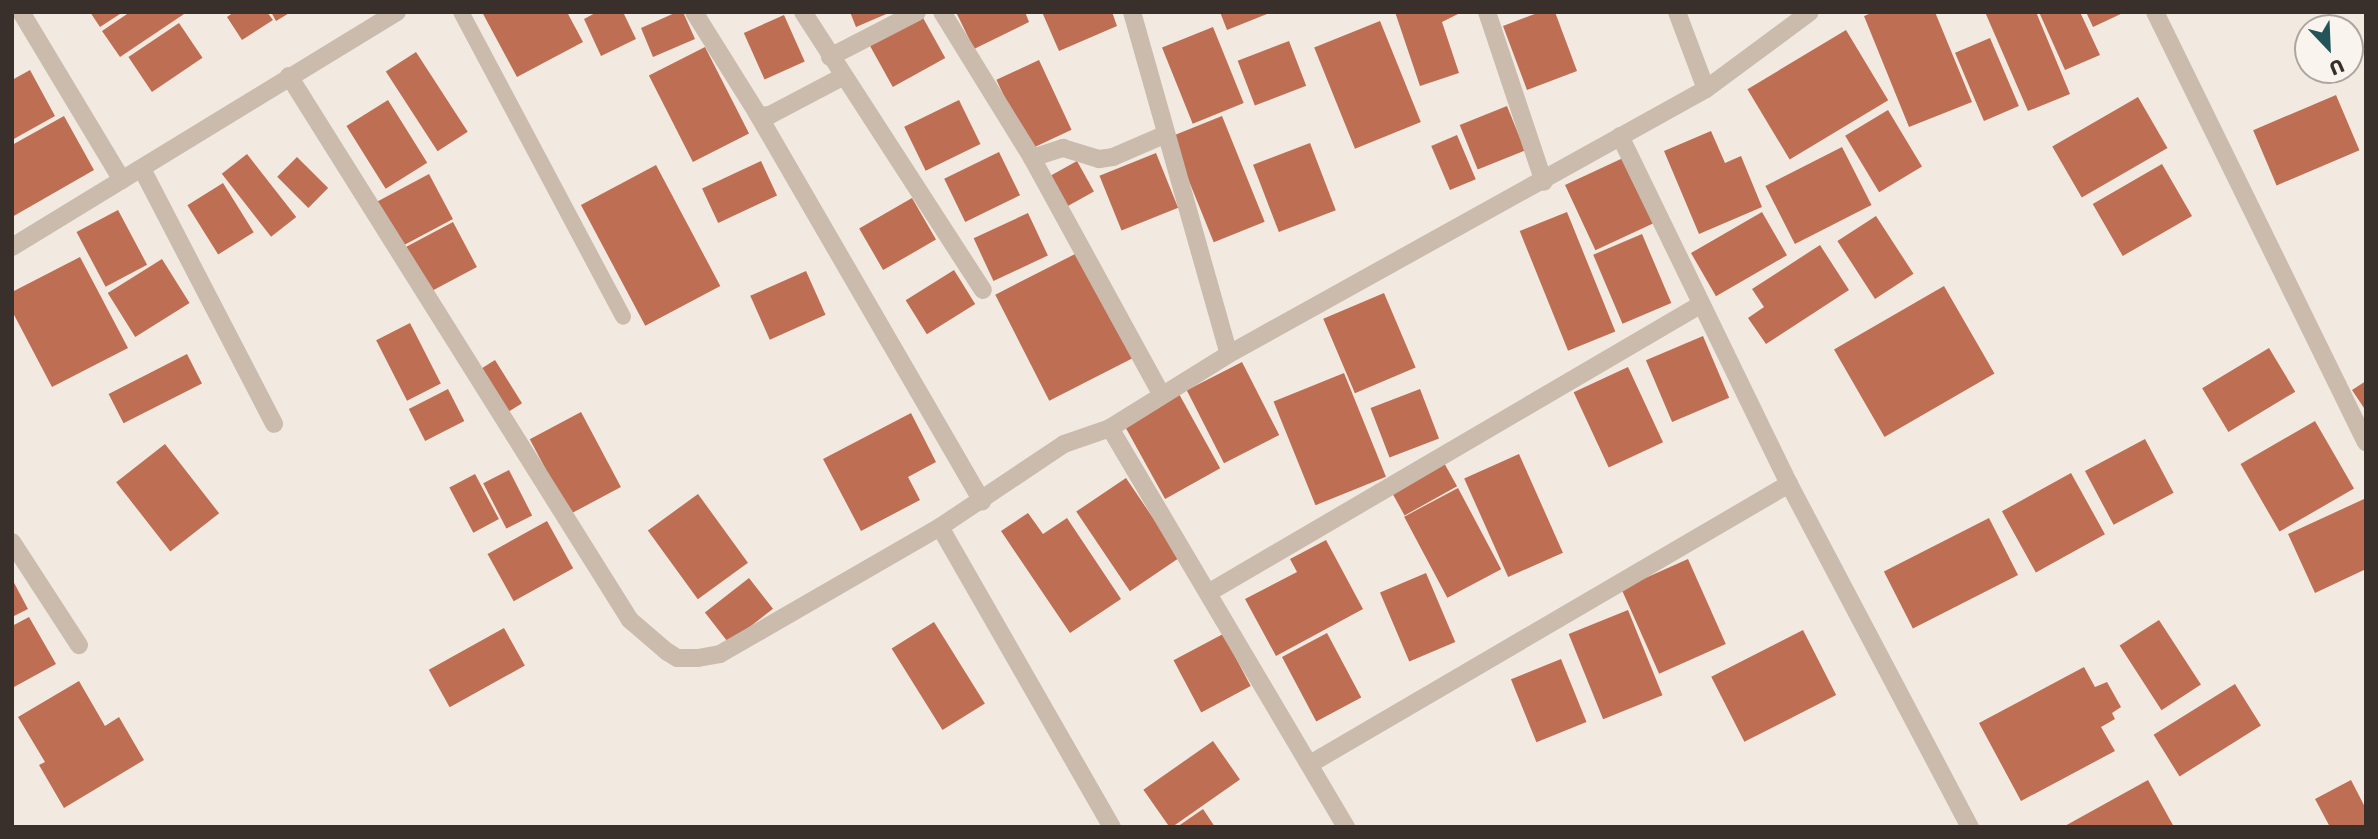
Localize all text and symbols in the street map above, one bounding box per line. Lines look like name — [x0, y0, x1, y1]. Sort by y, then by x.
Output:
north arrow — [2294, 14, 2364, 84]
text: U — [2326, 54, 2347, 80]

